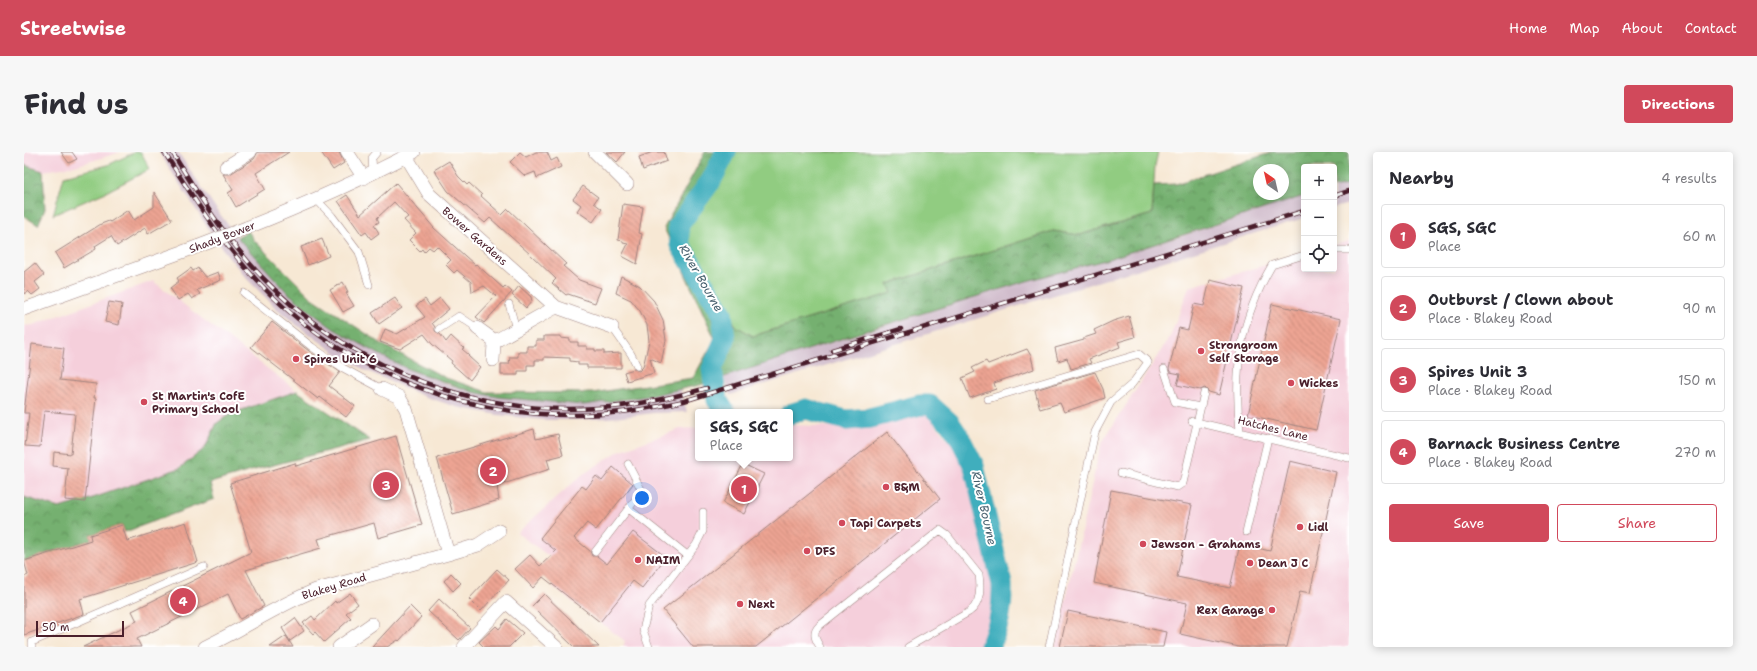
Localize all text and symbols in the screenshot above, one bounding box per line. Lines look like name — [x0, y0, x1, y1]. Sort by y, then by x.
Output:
text: Streetwise — [20, 16, 126, 41]
text: Home — [1509, 19, 1548, 37]
text: Map — [1570, 19, 1600, 37]
text: About — [1622, 19, 1663, 37]
text: Contact — [1685, 19, 1737, 37]
text: Find us — [24, 85, 129, 123]
button: Directions — [1624, 85, 1733, 123]
north arrow — [1253, 164, 1289, 200]
map controls — [1301, 164, 1337, 272]
button: + — [1301, 164, 1337, 200]
text: Nearby — [1389, 167, 1454, 189]
text: 4 results — [1661, 170, 1717, 187]
button: − — [1301, 200, 1337, 236]
street label: Bower Gardens — [439, 204, 511, 269]
street label: Shady Bower — [187, 218, 258, 257]
text: SGS, SGC — [1428, 218, 1496, 238]
text: 1 — [1400, 228, 1406, 245]
text: 60 m — [1683, 228, 1716, 245]
button: locate — [1301, 236, 1337, 272]
text: Place — [1428, 238, 1461, 255]
water label: River Bourne — [675, 241, 727, 315]
text: Outburst / Clown about — [1428, 290, 1613, 310]
text: 2 — [1398, 300, 1408, 317]
text: 90 m — [1682, 300, 1716, 317]
text: Place · Blakey Road — [1428, 310, 1552, 327]
place label: Strongroom Self Storage — [1209, 338, 1279, 366]
marker: Strongroom Self Storage — [1196, 346, 1206, 356]
place label: Spires Unit 6 — [304, 352, 377, 367]
marker: Spires Unit 6 — [291, 354, 301, 364]
text: Spires Unit 3 — [1428, 362, 1527, 382]
text: 3 — [1398, 372, 1408, 389]
text: 150 m — [1678, 372, 1716, 389]
place label: Wickes — [1299, 376, 1338, 391]
marker: Wickes — [1286, 378, 1296, 388]
text: Place · Blakey Road — [1428, 382, 1552, 399]
place label: St Martin's CofE Primary School — [152, 389, 245, 417]
marker: St Martin's CofE Primary School — [139, 397, 149, 407]
popup — [695, 409, 793, 461]
street label: Hatches Lane — [1236, 412, 1310, 444]
text: SGS, SGC — [710, 417, 778, 437]
text: Barnack Business Centre — [1428, 434, 1620, 454]
text: Place — [710, 437, 743, 454]
text: 4 — [1398, 444, 1408, 461]
text: 270 m — [1674, 444, 1716, 461]
text: Place · Blakey Road — [1428, 454, 1552, 471]
pin: 2 — [480, 456, 506, 486]
water label: River Bourne — [968, 469, 1000, 547]
pin: 3 — [373, 470, 399, 500]
pin: 1 — [731, 474, 757, 504]
place label: B&M — [894, 480, 920, 495]
marker: B&M — [881, 482, 891, 492]
your location — [632, 488, 652, 508]
button: Save — [1389, 504, 1549, 542]
button: Share — [1557, 504, 1717, 542]
place label: Tapi Carpets — [850, 516, 921, 531]
marker: Tapi Carpets — [837, 518, 847, 528]
place label: Lidl — [1308, 520, 1329, 535]
marker: Lidl — [1295, 522, 1305, 532]
place label: Jewson - Grahams — [1151, 537, 1261, 552]
marker: Jewson - Grahams — [1138, 539, 1148, 549]
place label: DFS — [815, 544, 835, 559]
marker: DFS — [802, 546, 812, 556]
place label: NAIM — [646, 553, 681, 568]
marker: NAIM — [633, 555, 643, 565]
place label: Dean J C — [1258, 556, 1309, 571]
marker: Dean J C — [1245, 558, 1255, 568]
street label: Blakey Road — [300, 570, 368, 603]
pin: 4 — [170, 586, 196, 616]
place label: Next — [748, 597, 776, 612]
marker: Next — [735, 599, 745, 609]
place label: Rex Garage — [1197, 603, 1264, 618]
marker: Rex Garage — [1267, 605, 1277, 615]
scale bar — [36, 619, 124, 638]
text: 50 m — [42, 620, 70, 635]

